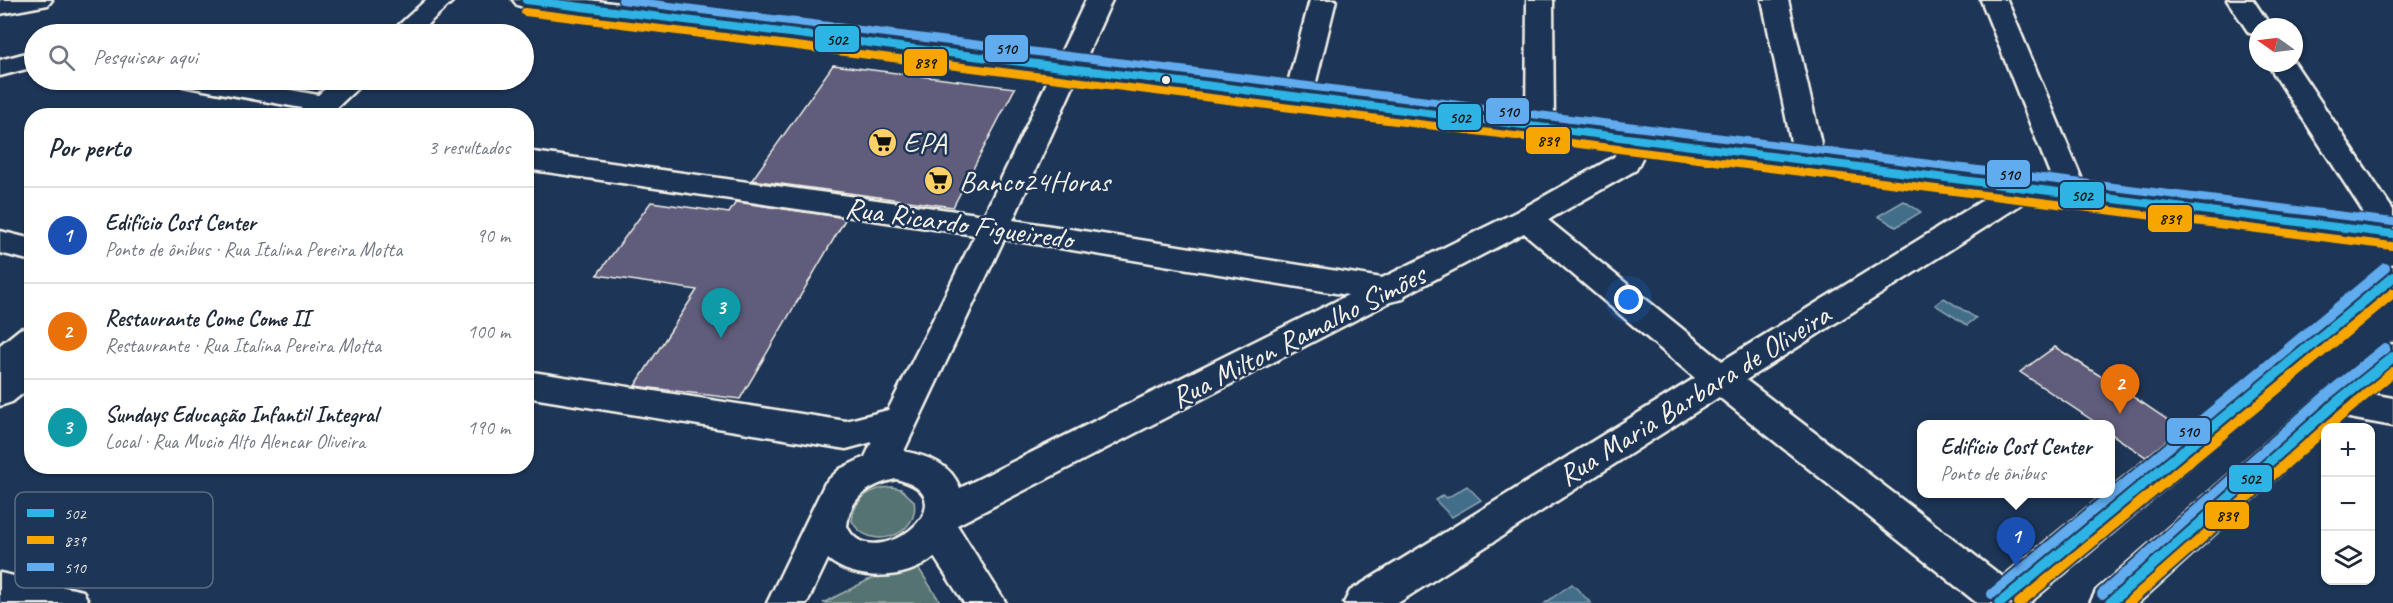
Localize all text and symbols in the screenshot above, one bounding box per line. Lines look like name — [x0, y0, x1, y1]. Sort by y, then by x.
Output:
north arrow — [2249, 18, 2303, 72]
search box — [24, 24, 534, 90]
line badge: 502 — [814, 25, 860, 53]
text: 502 — [826, 30, 849, 50]
line badge: 510 — [984, 34, 1029, 63]
text: 510 — [995, 39, 1018, 59]
icon: search — [45, 41, 78, 74]
text: Pesquisar aqui — [93, 43, 198, 71]
line badge: 839 — [903, 48, 948, 77]
text: 839 — [914, 53, 938, 73]
unlabelled marker — [1160, 74, 1172, 86]
line badge: 510 — [1485, 97, 1530, 125]
text: 510 — [1497, 102, 1520, 122]
line badge: 502 — [1437, 103, 1482, 131]
text: 502 — [1449, 108, 1472, 128]
place label: EPA — [903, 123, 948, 161]
supermarket icon: EPA — [866, 126, 898, 158]
line badge: 839 — [1525, 126, 1571, 155]
text: Por perto — [48, 131, 130, 164]
text: 839 — [1537, 131, 1561, 151]
text: 3 resultados — [428, 135, 510, 160]
line badge: 510 — [1986, 159, 2031, 188]
place label: Banco24Horas — [959, 162, 1113, 200]
supermarket icon: Banco24Horas — [922, 165, 954, 197]
text: 510 — [1998, 165, 2021, 185]
line badge: 502 — [2059, 181, 2105, 209]
text: 502 — [2071, 186, 2094, 206]
street label: Rua Ricardo Figueiredo — [843, 188, 1079, 258]
line badge: 839 — [2147, 204, 2193, 233]
text: Edifício Cost Center — [105, 209, 256, 237]
text: 839 — [2159, 209, 2183, 229]
text: 1 — [63, 223, 72, 248]
text: 90 m — [476, 223, 510, 248]
text: Ponto de ônibus · Rua Italina Pereira Motta — [105, 237, 402, 262]
street label: Rua Milton Ramalho Simões — [1165, 254, 1434, 417]
your location — [1614, 285, 1643, 314]
pin: 3 — [702, 288, 740, 338]
street label: Rua Maria Barbara de Oliveira — [1551, 295, 1839, 494]
text: Restaurante Come Come II — [105, 305, 310, 333]
text: 2 — [63, 319, 72, 344]
text: 100 m — [467, 319, 510, 344]
text: Restaurante · Rua Italina Pereira Motta — [105, 333, 381, 358]
pin: 2 — [2100, 364, 2140, 414]
text: Sundays Educação Infantil Integral — [105, 401, 378, 429]
text: 3 — [63, 415, 72, 440]
text: 190 m — [467, 415, 510, 440]
line badge: 510 — [2166, 417, 2211, 445]
popup — [1917, 420, 2115, 498]
text: 510 — [2177, 422, 2200, 442]
map controls — [2321, 423, 2375, 585]
button: + — [2321, 423, 2375, 477]
text: Local · Rua Mucio Alto Alencar Oliveira — [105, 429, 365, 454]
text: Edifício Cost Center — [1941, 433, 2091, 461]
text: Ponto de ônibus — [1941, 461, 2046, 486]
line badge: 502 — [2228, 464, 2273, 493]
text: 502 — [2239, 469, 2262, 489]
button: − — [2321, 477, 2375, 531]
legend — [15, 492, 213, 588]
line badge: 839 — [2204, 501, 2250, 530]
text: 502 — [64, 504, 87, 524]
text: 839 — [2216, 506, 2240, 526]
pin: 1 — [1996, 518, 2036, 567]
text: 839 — [64, 531, 87, 551]
button: layers — [2321, 531, 2375, 585]
text: 510 — [64, 558, 87, 578]

